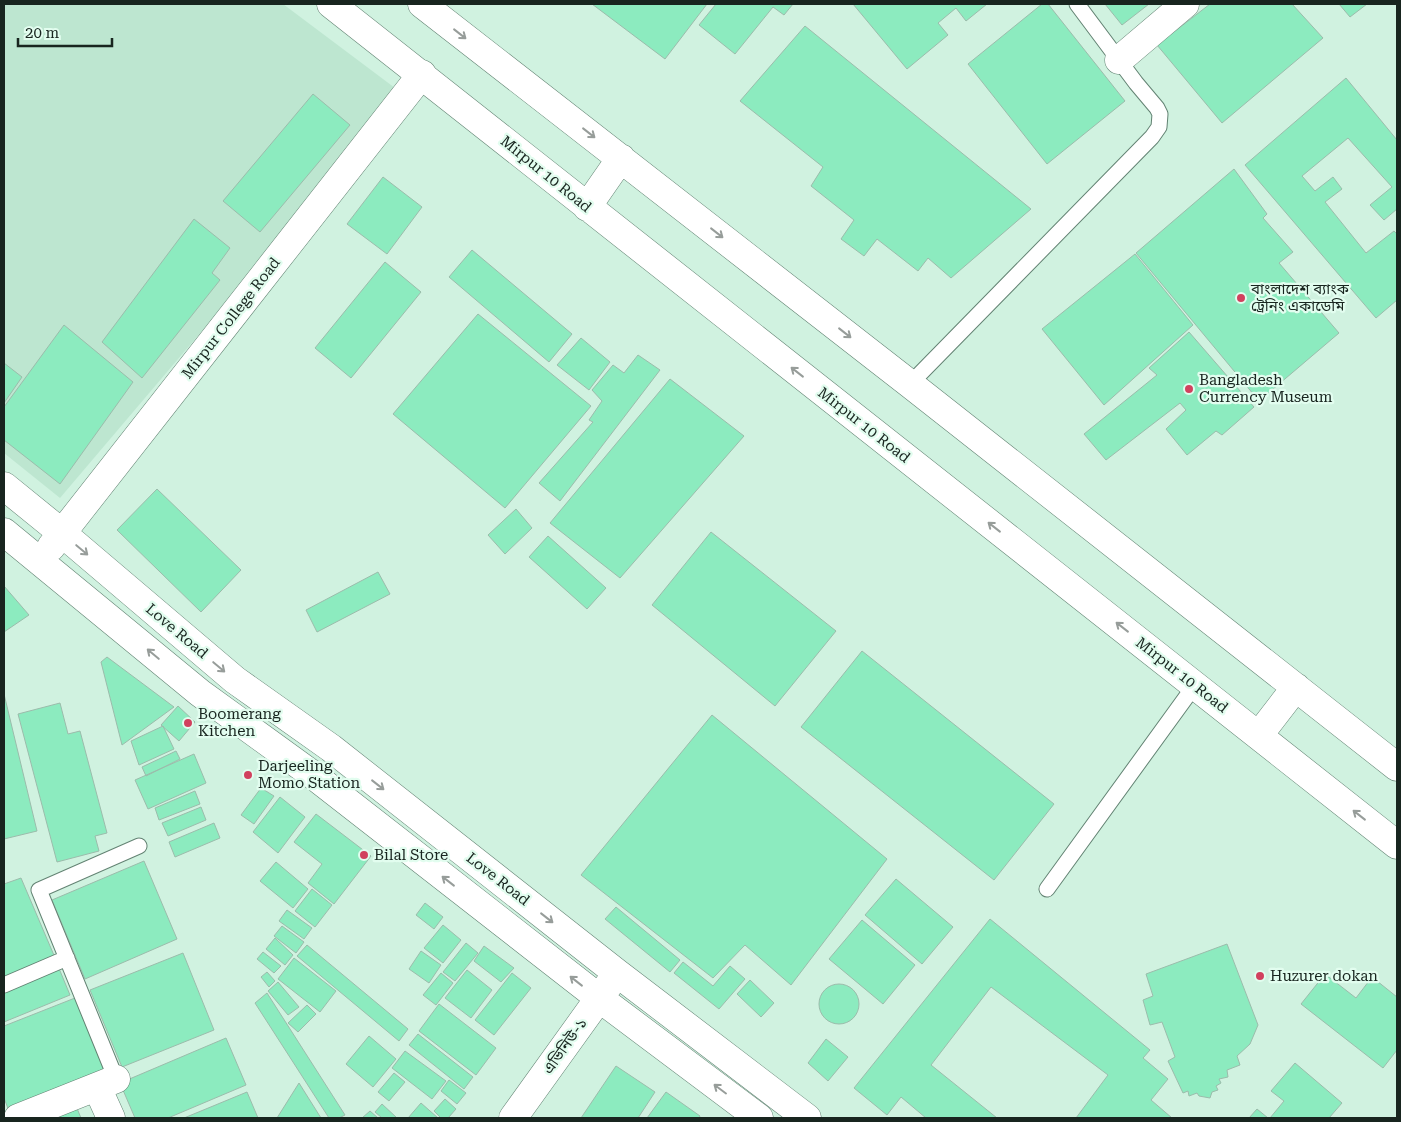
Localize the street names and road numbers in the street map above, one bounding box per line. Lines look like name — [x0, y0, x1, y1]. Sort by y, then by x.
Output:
street label: Mirpur 10 Road — [497, 132, 595, 216]
street label: Mirpur College Road — [178, 254, 284, 382]
street label: Mirpur 10 Road — [814, 383, 914, 467]
street label: Love Road — [142, 600, 212, 662]
street label: Mirpur 10 Road — [1132, 633, 1232, 717]
street label: Love Road — [463, 849, 534, 910]
street label: এভিনিউ-১ — [539, 1014, 591, 1078]

